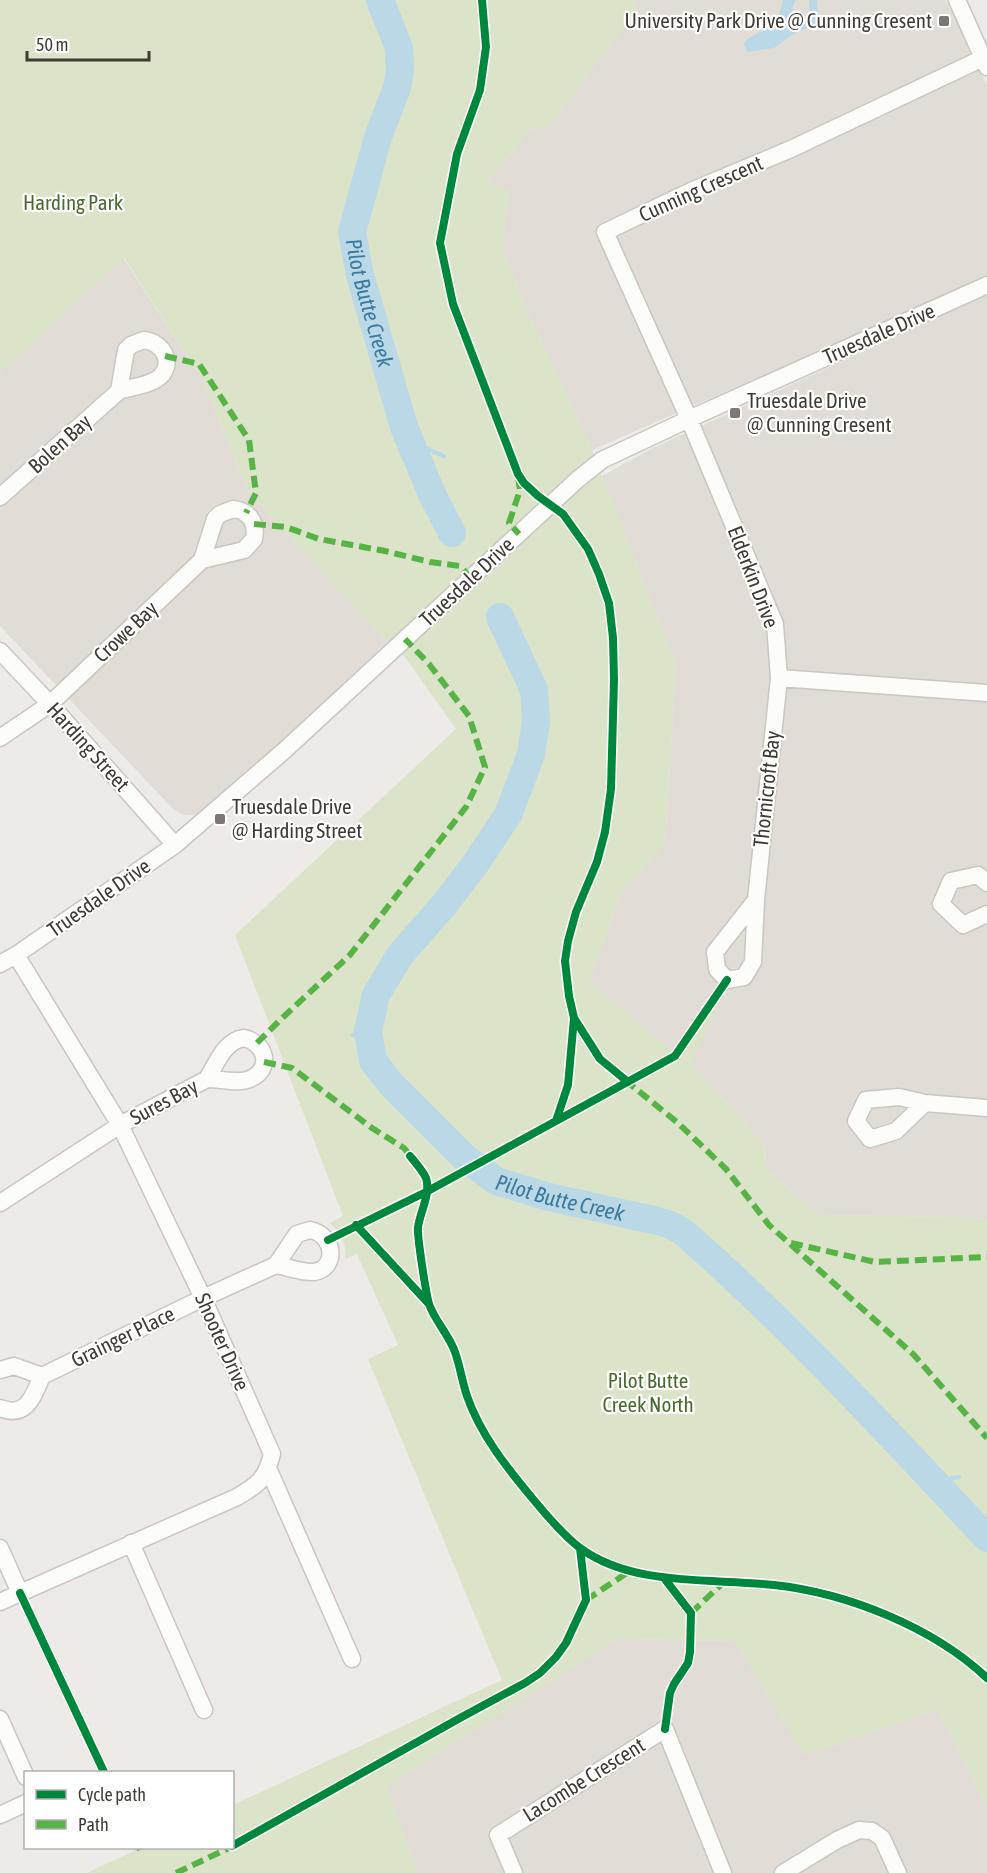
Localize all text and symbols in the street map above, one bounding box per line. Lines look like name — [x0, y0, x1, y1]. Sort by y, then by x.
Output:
place label: University Park Drive @ Cunning Cresent — [625, 8, 932, 32]
marker: University Park Drive @ Cunning Cresent — [937, 14, 951, 28]
scale bar — [27, 24, 148, 62]
text: 50 m — [36, 34, 68, 55]
street label: Cunning Crescent — [635, 150, 766, 226]
park label: Harding Park — [23, 190, 123, 214]
water label: Pilot Butte Creek — [340, 236, 399, 371]
street label: Truesdale Drive — [819, 298, 938, 368]
place label: Truesdale Drive @ Cunning Cresent — [747, 388, 892, 436]
marker: Truesdale Drive @ Cunning Cresent — [728, 406, 742, 420]
street label: Bolen Bay — [23, 409, 96, 478]
street label: Elderkin Drive — [724, 522, 784, 631]
street label: Truesdale Drive — [414, 532, 518, 631]
street label: Crowe Bay — [88, 596, 162, 667]
street label: Harding Street — [43, 697, 135, 796]
street label: Thornicroft Bay — [748, 729, 784, 848]
place label: Truesdale Drive @ Harding Street — [232, 794, 362, 842]
marker: Truesdale Drive @ Harding Street — [213, 812, 227, 826]
street label: Truesdale Drive — [43, 853, 154, 941]
street label: Sures Bay — [126, 1073, 202, 1129]
water label: Pilot Butte Creek — [492, 1169, 627, 1226]
street label: Shooter Drive — [191, 1289, 255, 1394]
street label: Grainger Place — [67, 1301, 178, 1371]
park label: Pilot Butte Creek North — [602, 1368, 694, 1416]
street label: Lacombe Crescent — [518, 1732, 649, 1826]
legend — [24, 1771, 234, 1849]
text: Cycle path — [78, 1784, 146, 1805]
text: Path — [78, 1814, 109, 1835]

